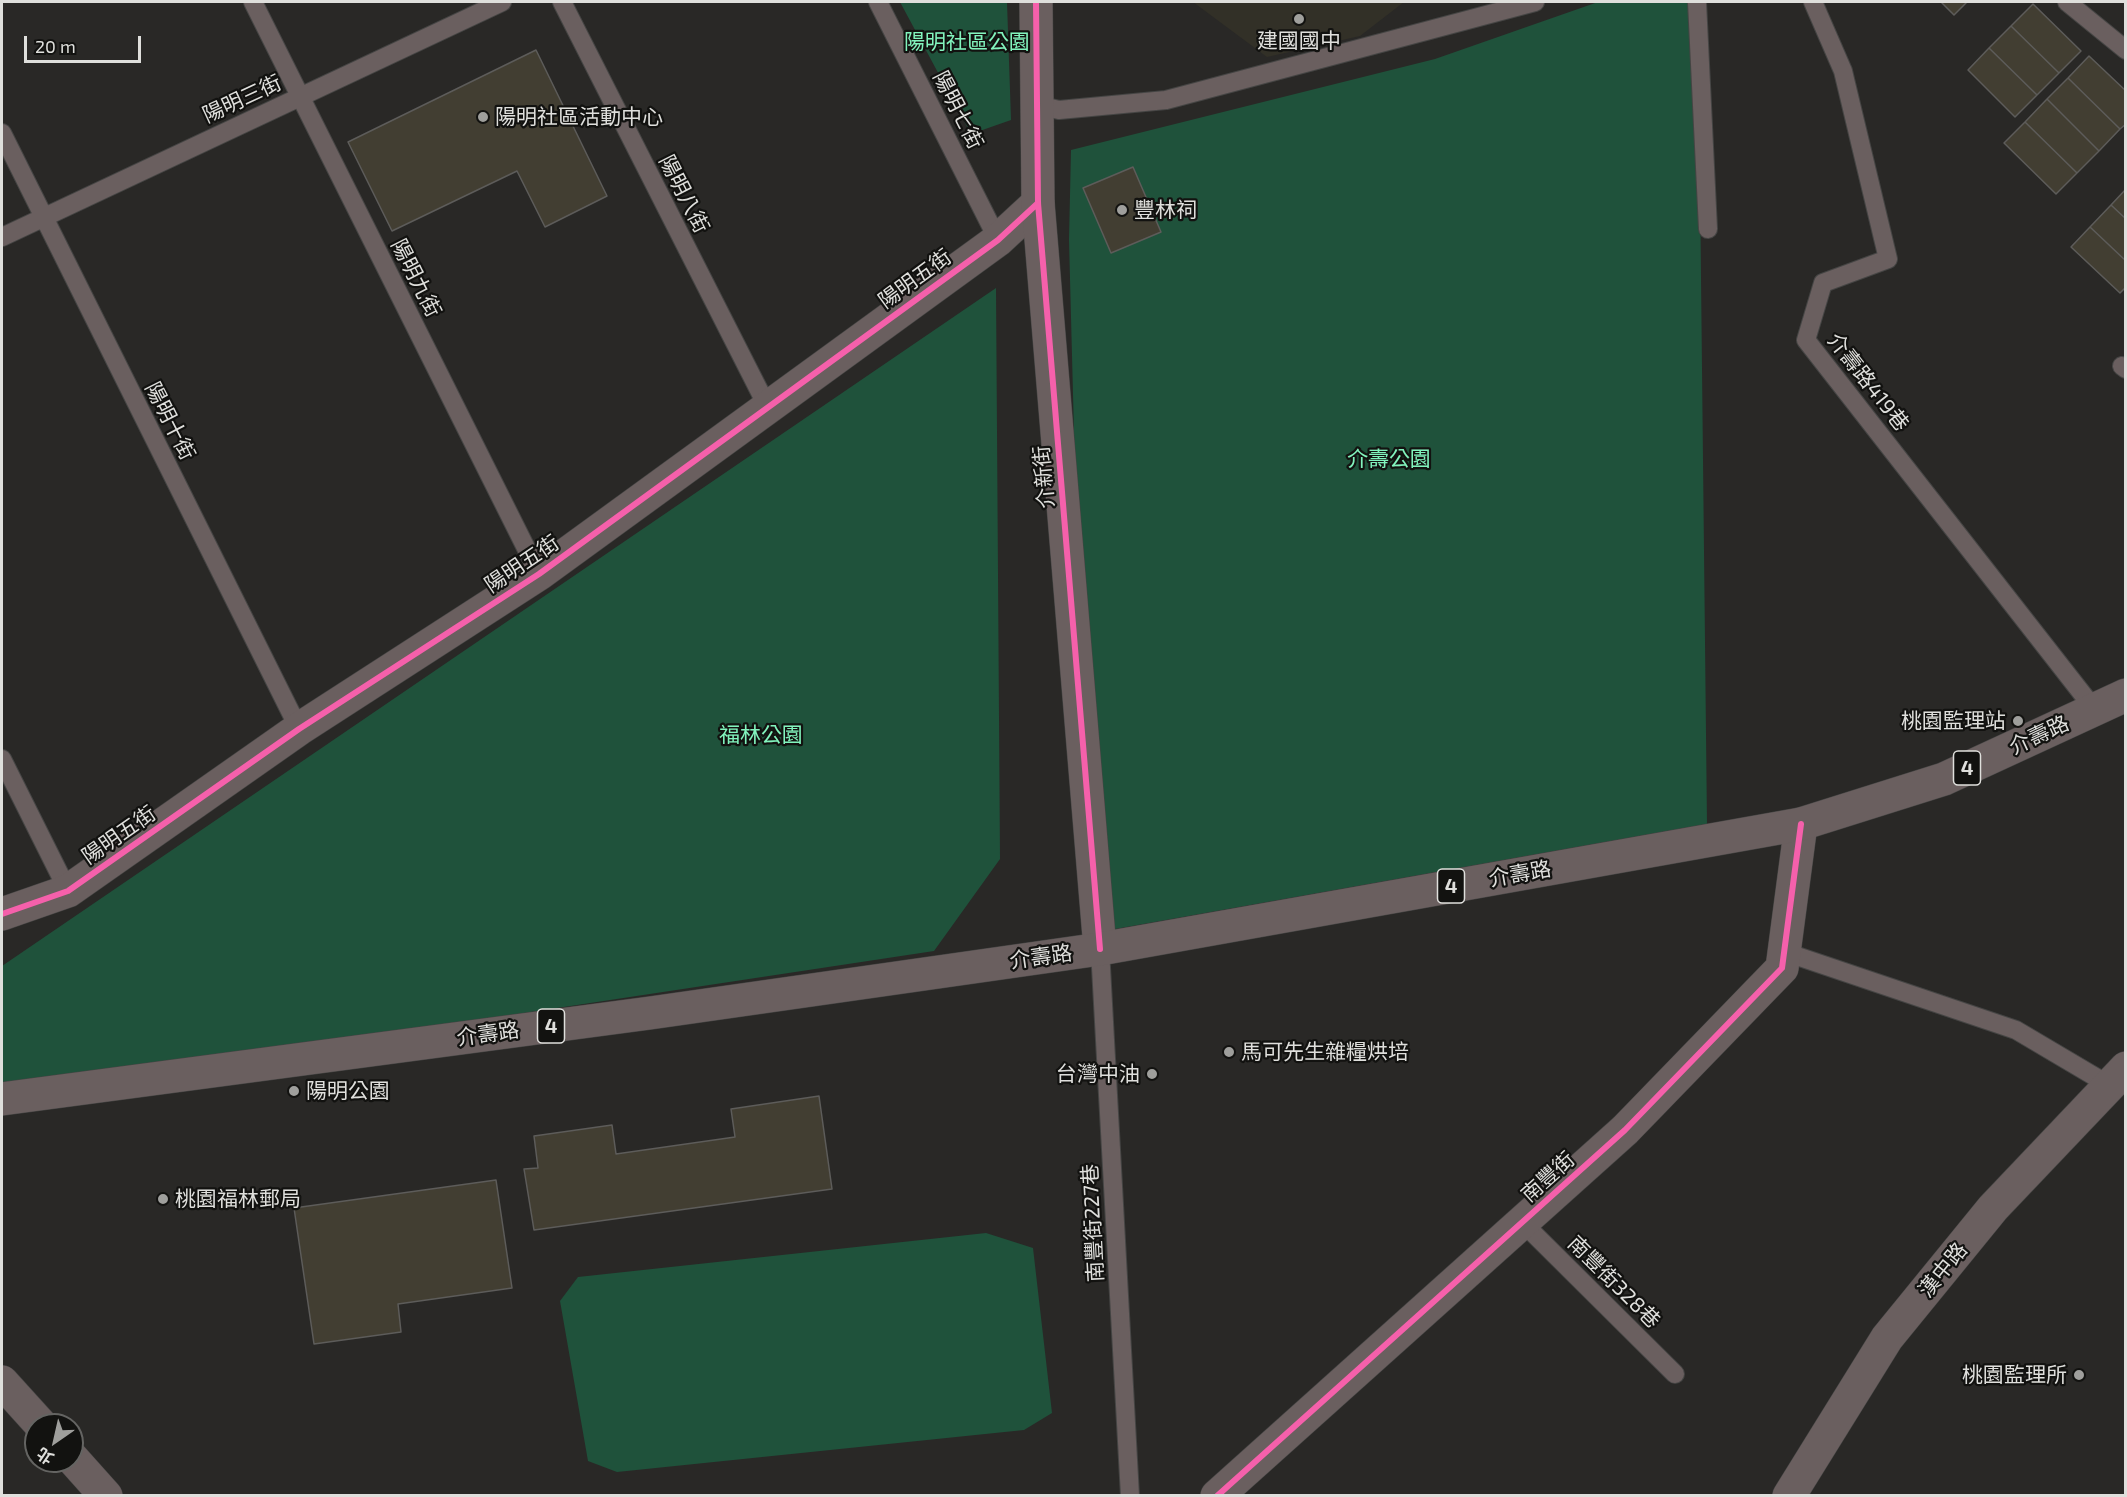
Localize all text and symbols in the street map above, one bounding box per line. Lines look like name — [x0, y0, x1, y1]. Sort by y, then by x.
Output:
marker: 建國國中 — [1292, 12, 1306, 26]
scale bar — [27, 24, 144, 62]
place label: 建國國中 — [1257, 28, 1341, 54]
park label: 陽明社區公園 — [904, 29, 1030, 55]
text: 20 m — [35, 35, 76, 57]
street label: 陽明七街 — [928, 67, 988, 153]
street label: 陽明三街 — [199, 70, 285, 128]
place label: 陽明社區活動中心 — [495, 104, 663, 130]
marker: 陽明社區活動中心 — [476, 110, 490, 124]
street label: 陽明八街 — [654, 151, 714, 237]
place label: 豐林祠 — [1134, 197, 1197, 223]
marker: 豐林祠 — [1115, 203, 1129, 217]
street label: 陽明九街 — [386, 235, 446, 321]
street label: 陽明五街 — [874, 244, 956, 314]
street label: 介壽路419巷 — [1822, 328, 1914, 436]
street label: 陽明十街 — [140, 378, 200, 464]
street label: 介新街 — [1029, 445, 1059, 509]
park label: 介壽公園 — [1347, 446, 1431, 472]
street label: 陽明五街 — [480, 530, 564, 598]
place label: 桃園監理站 — [1901, 708, 2006, 734]
street label: 介壽路 — [2005, 710, 2073, 760]
marker: 桃園監理站 — [2011, 714, 2025, 728]
park label: 福林公園 — [719, 722, 803, 748]
road number: 4 — [1954, 751, 1980, 785]
street label: 陽明五街 — [77, 801, 161, 869]
street label: 介壽路 — [1487, 856, 1553, 892]
road number: 4 — [1438, 869, 1464, 903]
street label: 介壽路 — [1008, 940, 1074, 974]
road number: 4 — [538, 1009, 564, 1043]
street label: 介壽路 — [455, 1017, 521, 1051]
place label: 馬可先生雜糧烘培 — [1241, 1039, 1409, 1065]
marker: 馬可先生雜糧烘培 — [1222, 1045, 1236, 1059]
place label: 台灣中油 — [1056, 1061, 1140, 1087]
marker: 台灣中油 — [1145, 1067, 1159, 1081]
place label: 陽明公園 — [306, 1078, 390, 1104]
marker: 陽明公園 — [287, 1084, 301, 1098]
street label: 南豐街 — [1516, 1147, 1580, 1207]
street label: 南豐街227巷 — [1077, 1163, 1109, 1283]
place label: 桃園福林郵局 — [175, 1186, 301, 1212]
marker: 桃園福林郵局 — [156, 1192, 170, 1206]
street label: 南豐街328巷 — [1563, 1231, 1665, 1333]
street label: 漢中路 — [1913, 1238, 1973, 1302]
place label: 桃園監理所 — [1962, 1362, 2067, 1388]
marker: 桃園監理所 — [2072, 1368, 2086, 1382]
north arrow — [24, 1413, 84, 1473]
text: 北 — [33, 1444, 57, 1469]

